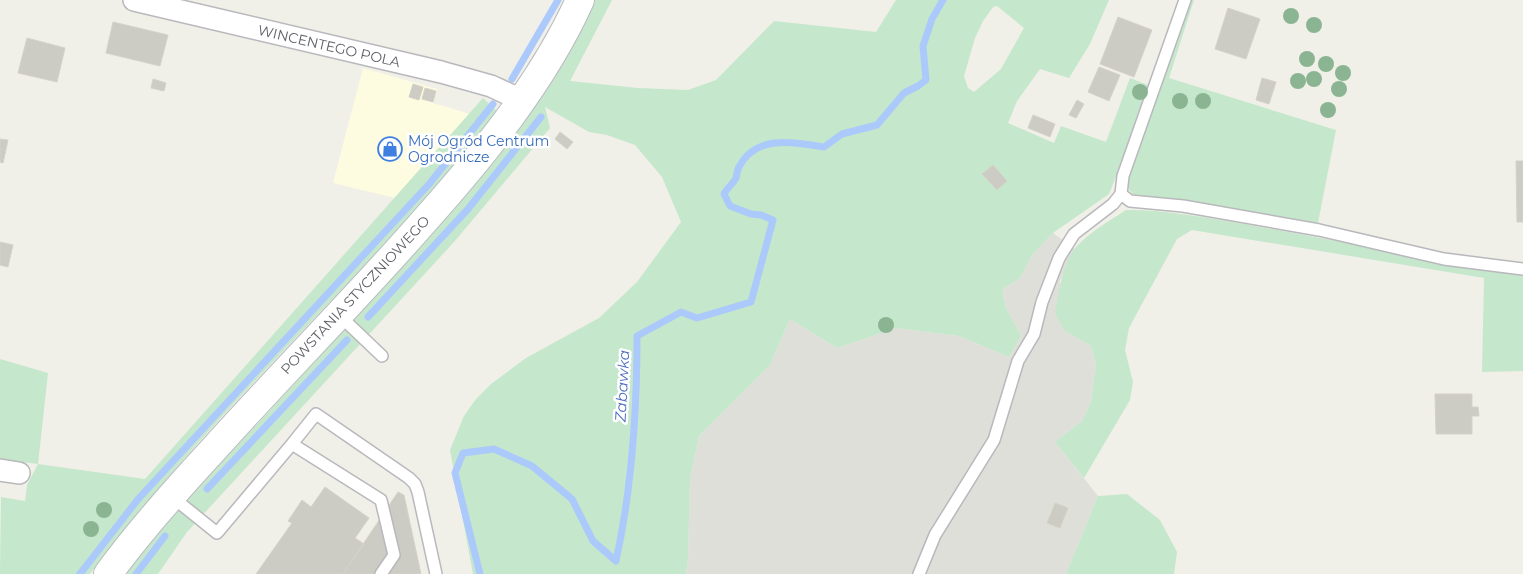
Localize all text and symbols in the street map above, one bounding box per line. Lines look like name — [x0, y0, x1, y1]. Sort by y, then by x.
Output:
street label: WINCENTEGO POLA — [256, 21, 403, 71]
place label: Mój Ogród Centrum Ogrodnicze — [408, 132, 549, 166]
shop icon: Mój Ogród Centrum Ogrodnicze — [377, 136, 403, 162]
street label: POWSTANIA STYCZNIOWEGO — [277, 212, 434, 378]
water label: Zabawka — [611, 350, 633, 423]

